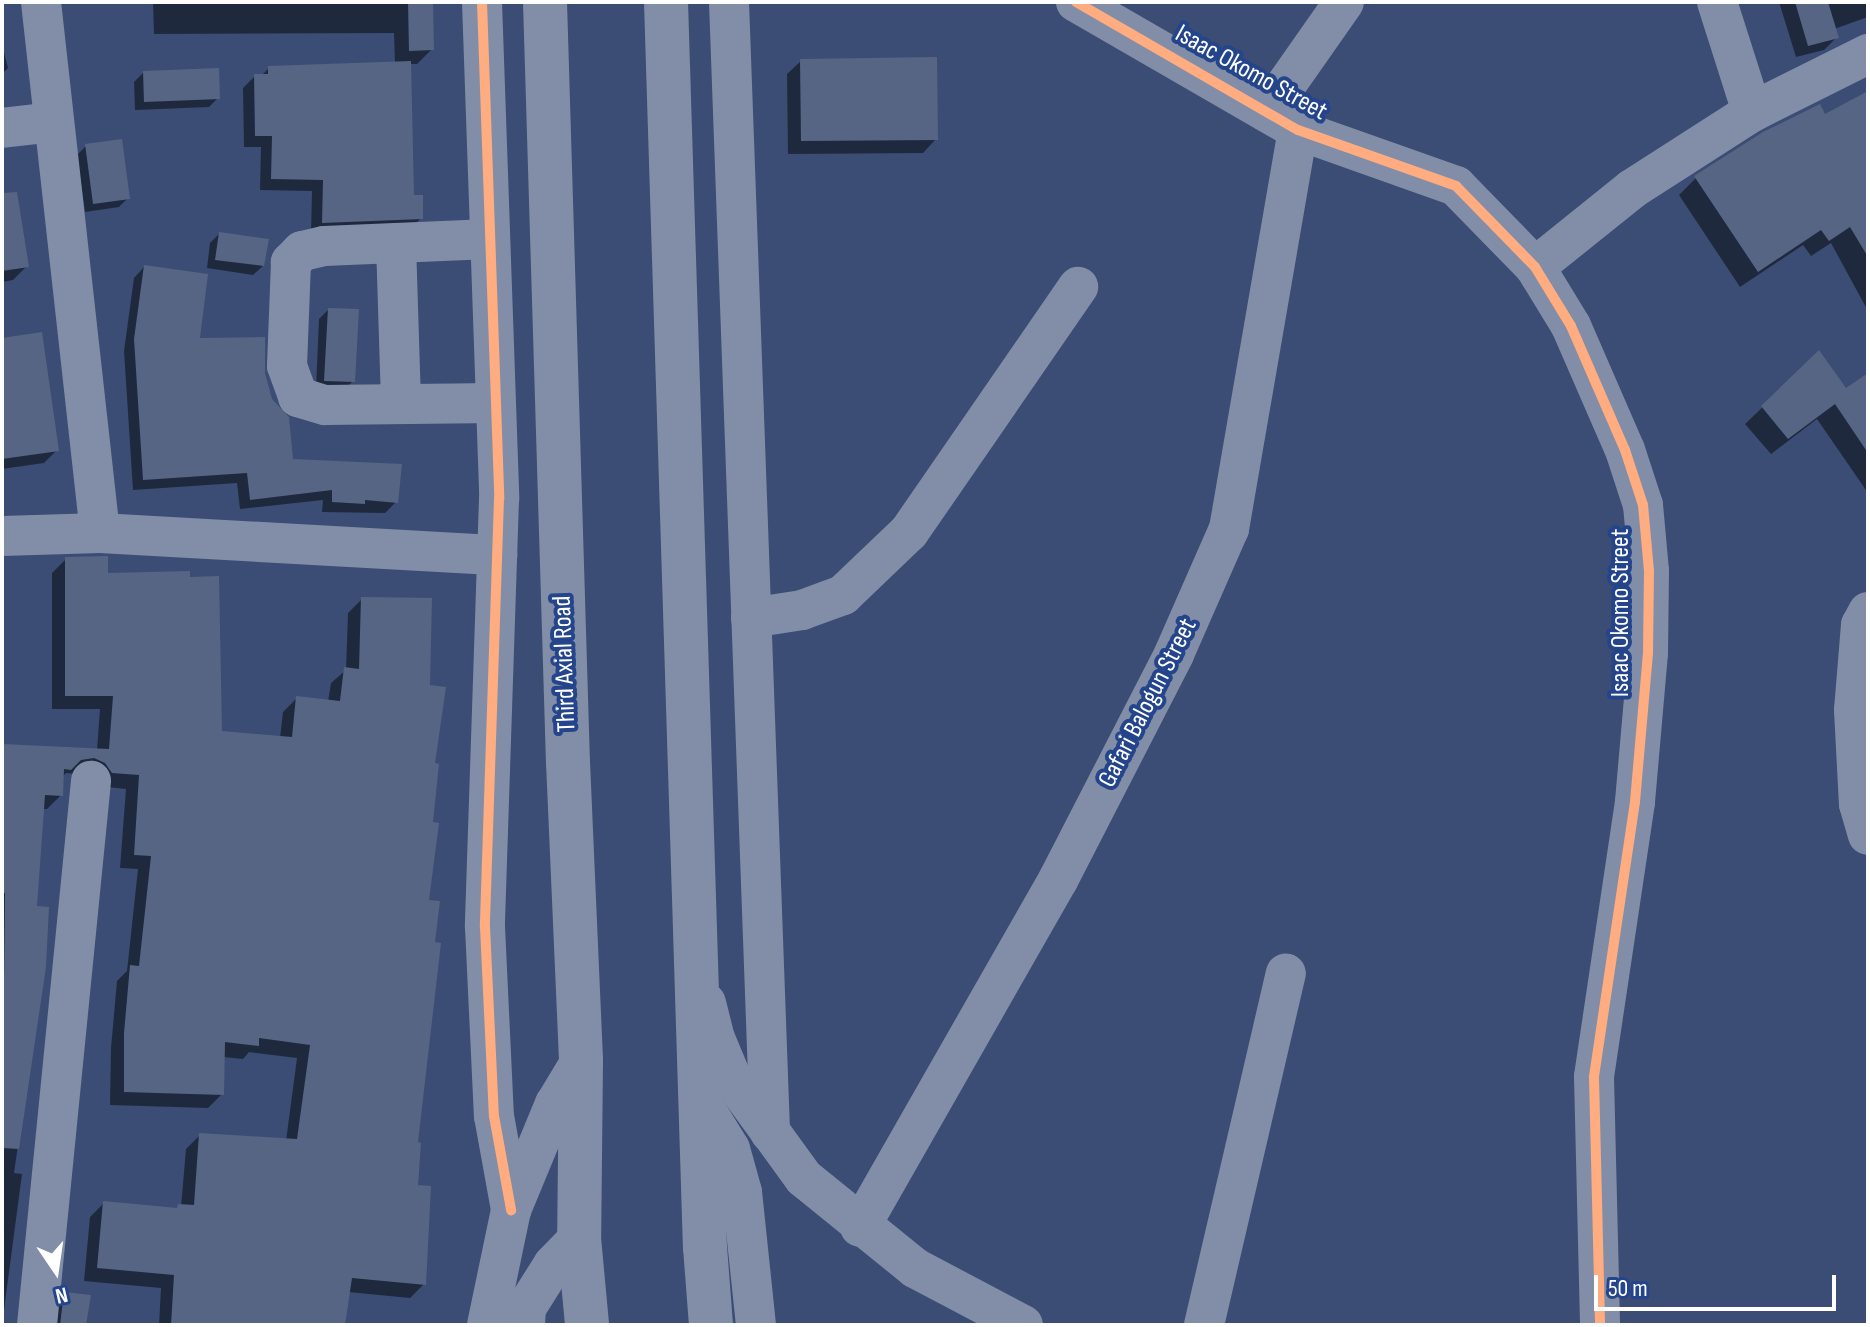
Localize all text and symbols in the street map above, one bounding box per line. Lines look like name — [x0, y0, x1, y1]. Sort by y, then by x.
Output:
street label: Isaac Okomo Street — [1170, 18, 1332, 128]
street label: Isaac Okomo Street — [1605, 529, 1637, 697]
street label: Third Axial Road — [547, 595, 583, 733]
street label: Gafari Balogun Street — [1092, 613, 1204, 793]
north arrow — [16, 1231, 96, 1311]
scale bar — [1598, 1259, 1840, 1309]
text: 50 m — [1608, 1274, 1648, 1303]
text: N — [53, 1280, 70, 1309]

